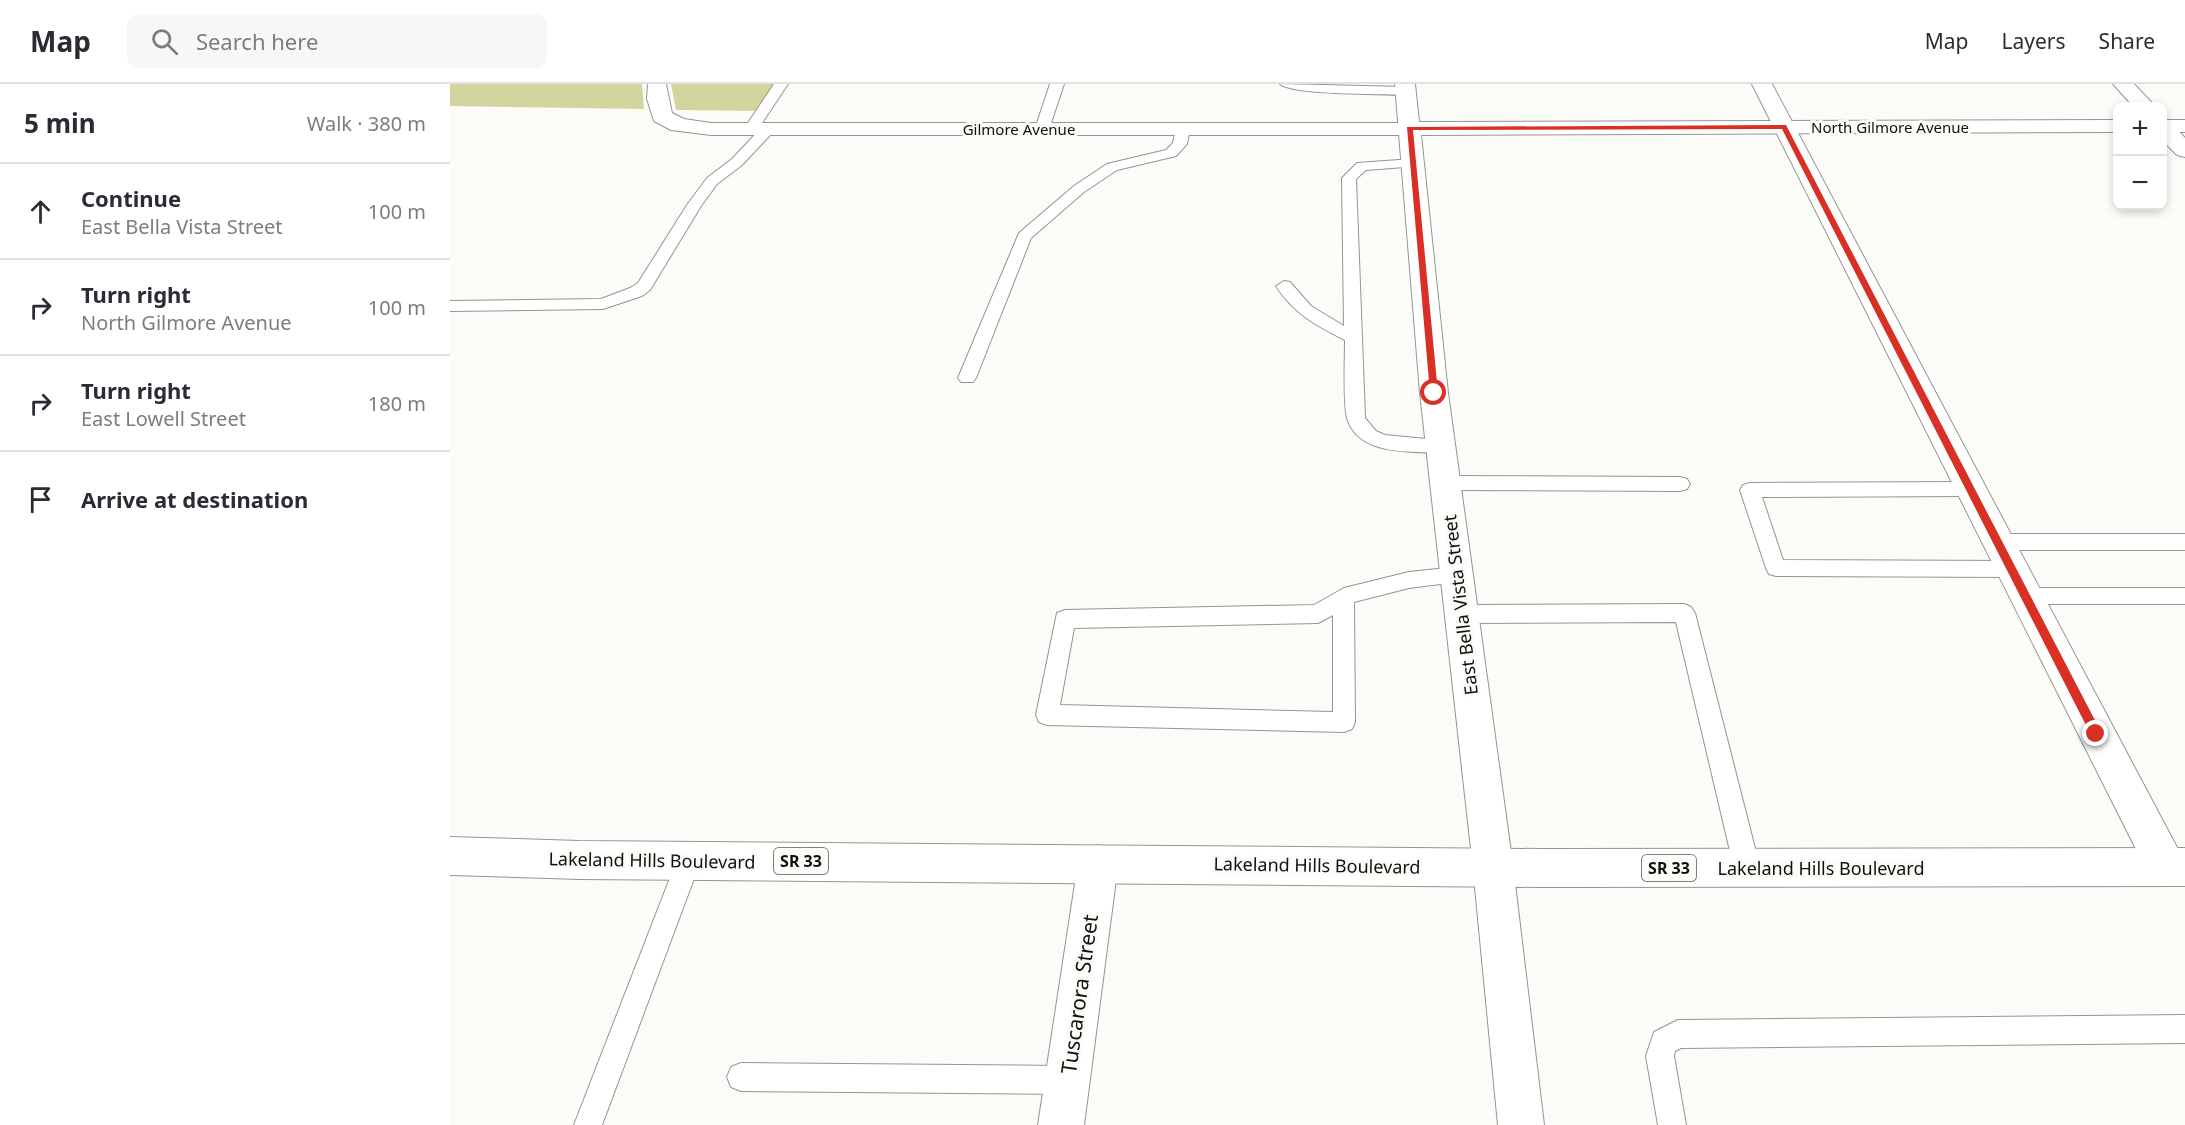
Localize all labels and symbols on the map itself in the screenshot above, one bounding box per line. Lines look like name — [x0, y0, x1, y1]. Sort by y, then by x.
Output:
street label: North Gilmore Avenue — [1811, 117, 1969, 137]
street label: Gilmore Avenue — [963, 119, 1075, 139]
route start — [1420, 379, 1446, 405]
street label: East Bella Vista Street — [1437, 513, 1483, 696]
route end — [2082, 720, 2108, 746]
street label: Lakeland Hills Boulevard — [548, 846, 756, 874]
road number: SR 33 — [774, 848, 828, 874]
street label: Lakeland Hills Boulevard — [1213, 851, 1421, 879]
road number: SR 33 — [1642, 855, 1696, 881]
street label: Lakeland Hills Boulevard — [1717, 856, 1925, 880]
street label: Tuscarora Street — [1054, 912, 1104, 1075]

